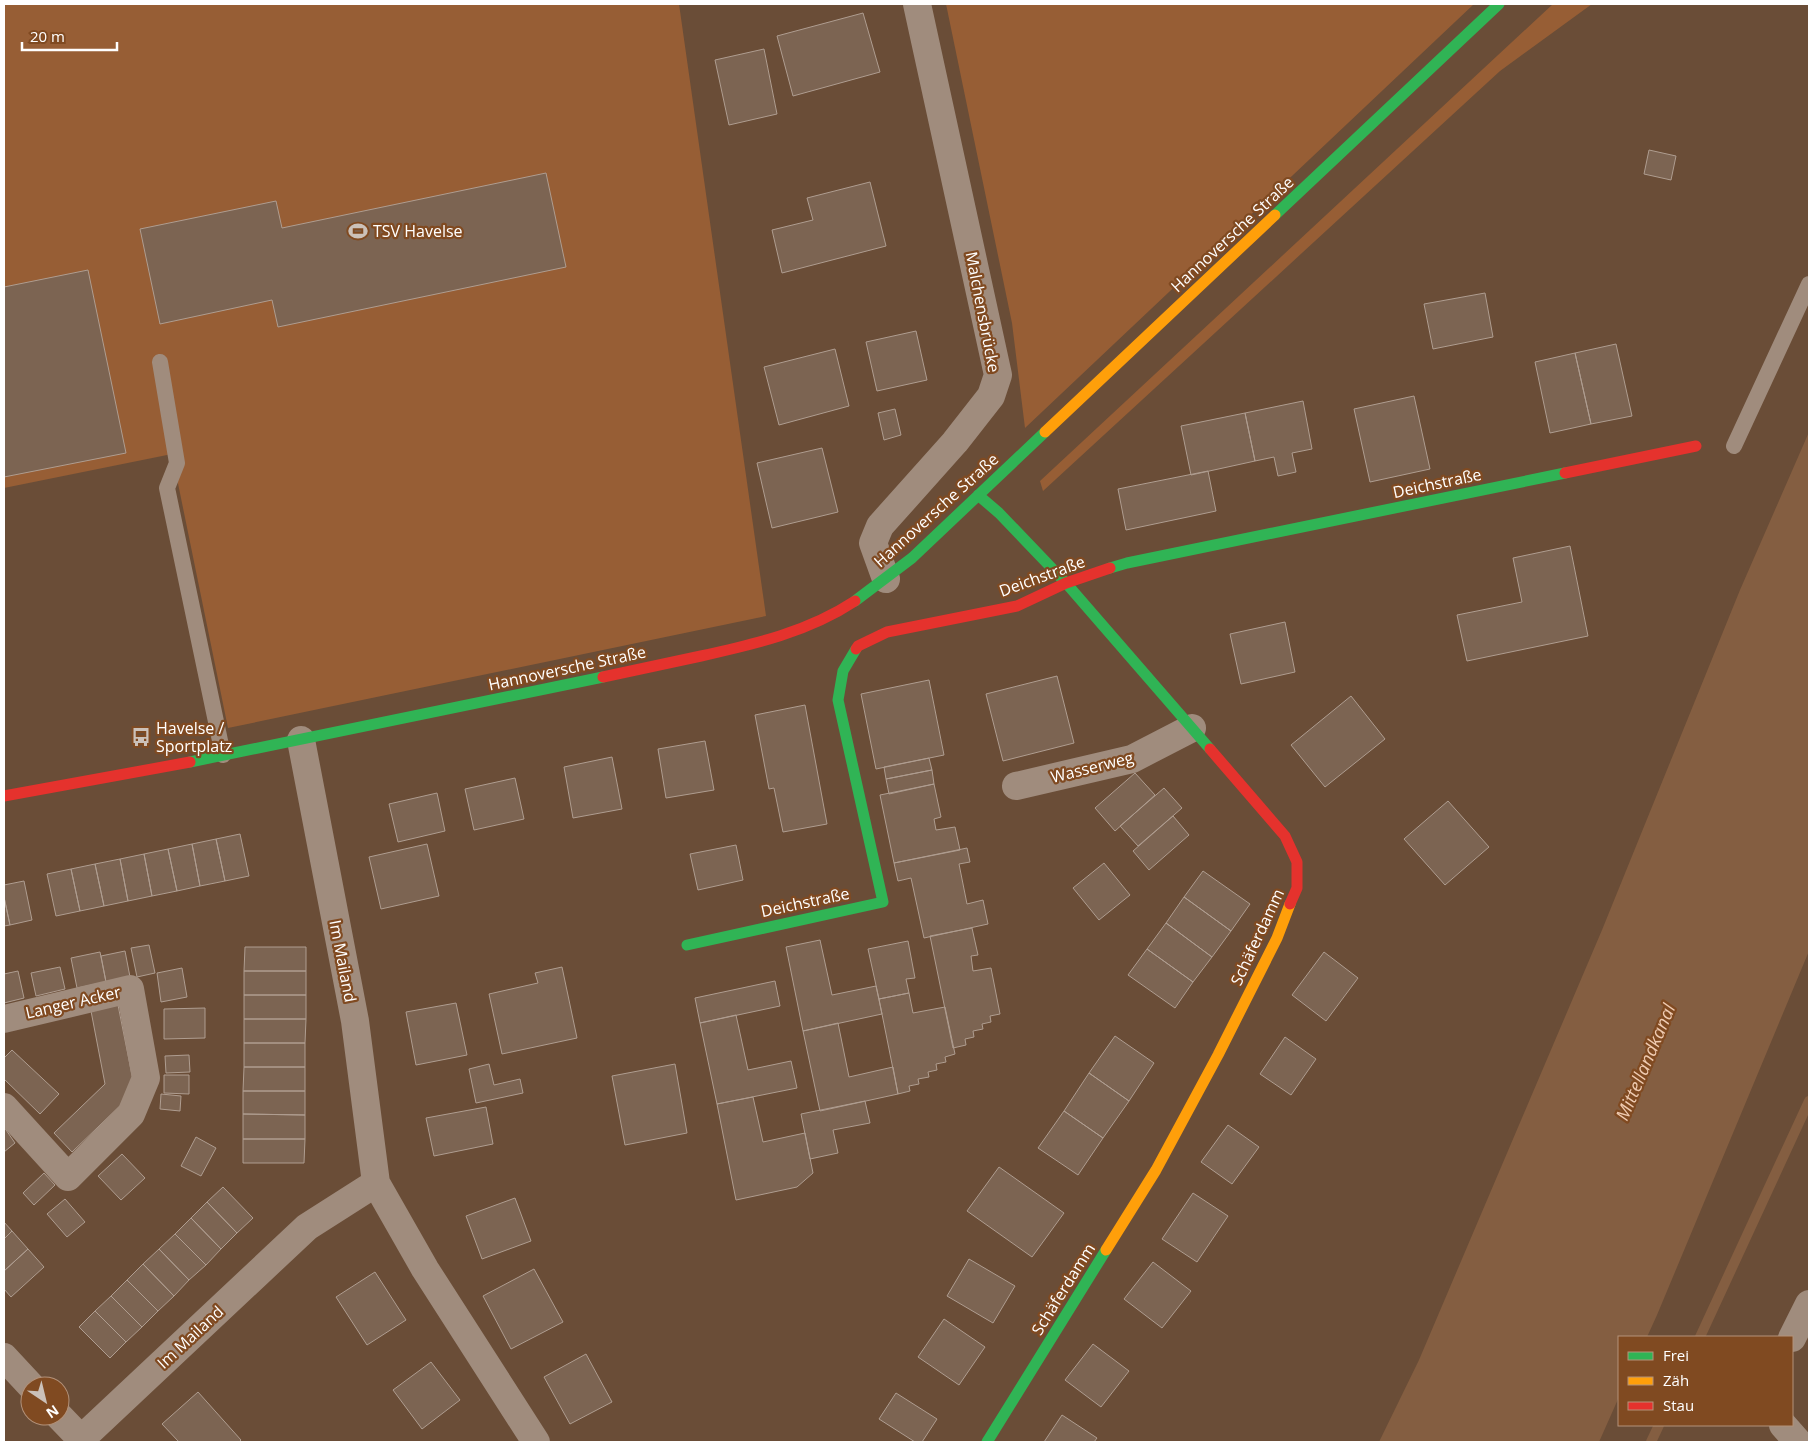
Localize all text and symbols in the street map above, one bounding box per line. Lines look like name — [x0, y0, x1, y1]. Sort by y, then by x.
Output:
scale bar — [22, 20, 118, 52]
text: 20 m — [30, 26, 65, 46]
street label: Hannoversche Straße — [1166, 171, 1298, 297]
sports icon: TSV Havelse — [347, 220, 369, 242]
place label: TSV Havelse — [373, 220, 463, 242]
street label: Malchensbrücke — [961, 250, 1005, 374]
street label: Hannoversche Straße — [869, 448, 1003, 572]
street label: Deichstraße — [1391, 463, 1483, 503]
street label: Deichstraße — [996, 550, 1088, 602]
street label: Hannoversche Straße — [486, 641, 648, 695]
place label: Havelse / Sportplatz — [156, 717, 232, 757]
bus stop icon: Havelse / Sportplatz — [130, 726, 152, 748]
street label: Wasserweg — [1048, 746, 1136, 788]
street label: Deichstraße — [759, 882, 851, 922]
street label: Schäferdamm — [1225, 885, 1289, 989]
street label: Im Mailand — [324, 918, 362, 1004]
street label: Langer Acker — [23, 980, 123, 1024]
water label: Mittellandkanal — [1610, 1000, 1681, 1124]
street label: Schäferdamm — [1026, 1239, 1100, 1339]
street label: Im Mailand — [152, 1301, 228, 1373]
legend — [1618, 1336, 1793, 1426]
text: Frei — [1663, 1345, 1689, 1365]
text: Zäh — [1663, 1370, 1689, 1390]
north arrow — [20, 1376, 70, 1426]
text: Stau — [1663, 1395, 1694, 1415]
text: N — [43, 1401, 63, 1423]

